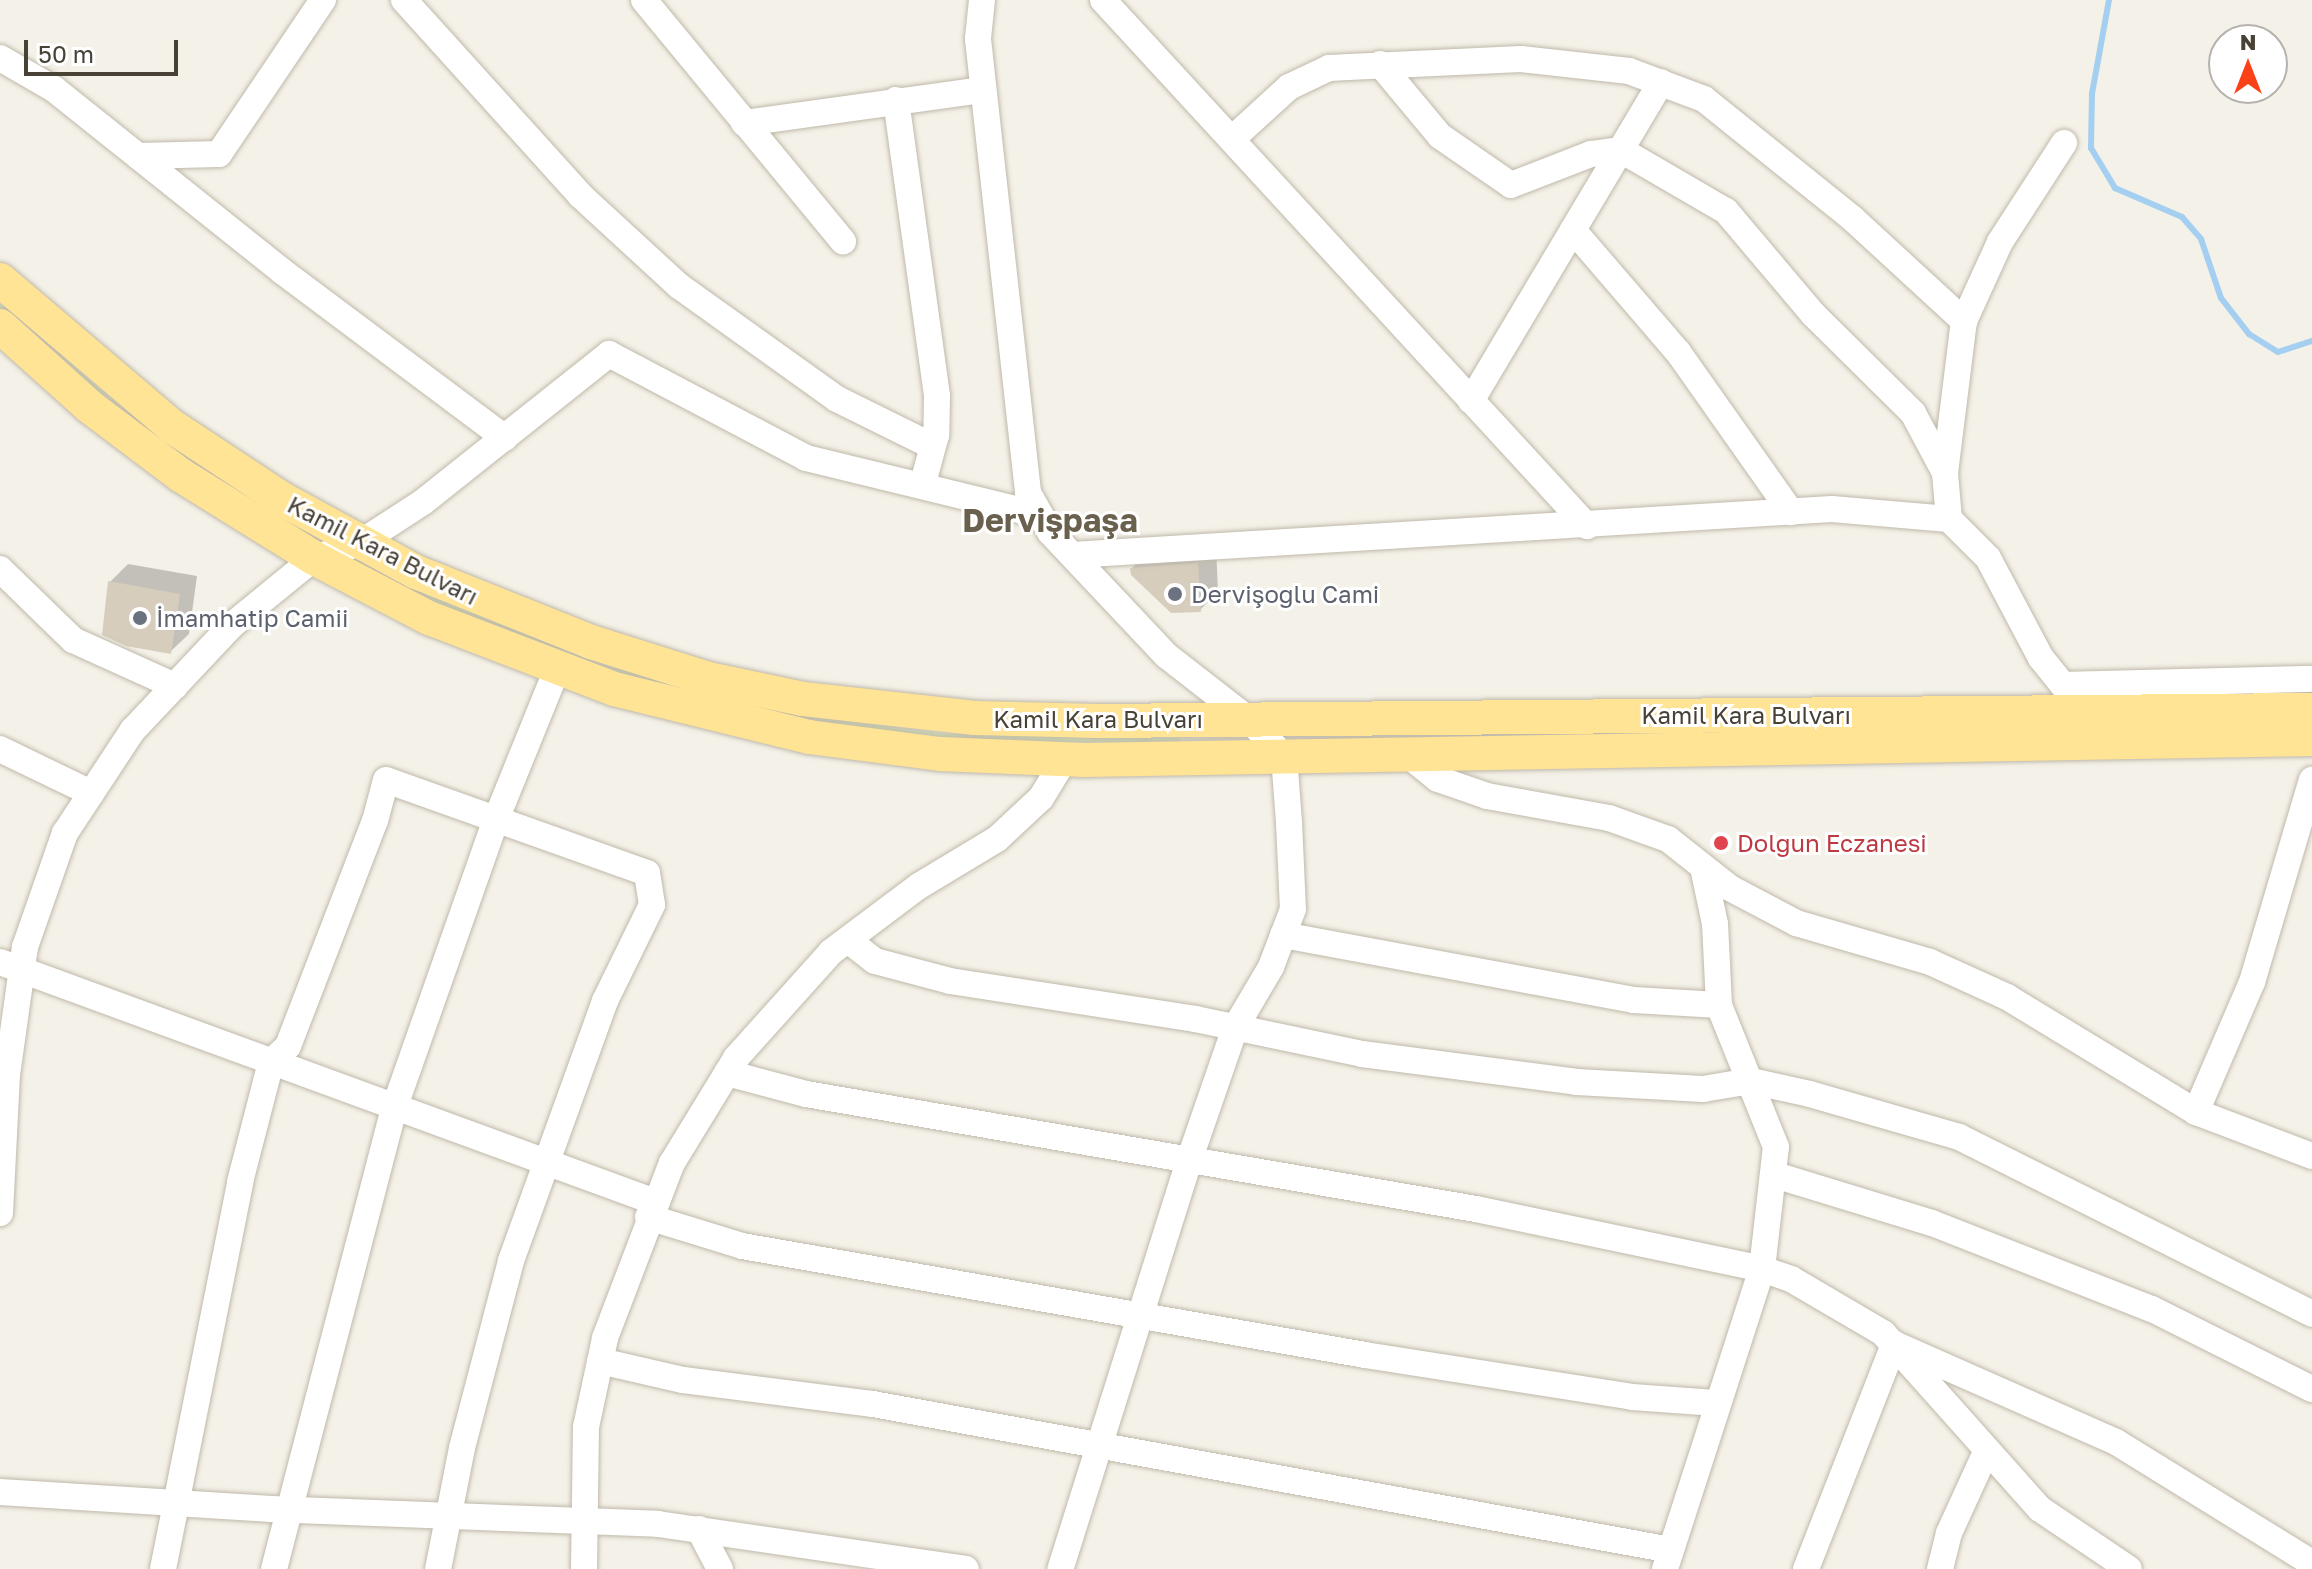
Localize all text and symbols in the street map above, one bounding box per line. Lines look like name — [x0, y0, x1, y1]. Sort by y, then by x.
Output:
scale bar — [28, 24, 182, 74]
north arrow — [2208, 24, 2288, 104]
text: N — [2240, 28, 2256, 55]
text: 50 m — [38, 39, 94, 68]
street label: Kamil Kara Bulvarı — [283, 490, 483, 610]
district label: Dervişpaşa — [962, 501, 1138, 539]
place label: Dervişoğlu Cami — [1191, 580, 1379, 608]
marker: Dervişoğlu Cami — [1166, 585, 1184, 603]
place label: İmamhatip Camii — [156, 604, 348, 632]
marker: İmamhatip Camii — [131, 609, 149, 627]
street label: Kamil Kara Bulvarı — [1641, 701, 1851, 729]
street label: Kamil Kara Bulvarı — [993, 705, 1203, 733]
place label: Dolgun Eczanesi — [1737, 829, 1927, 857]
marker: Dolgun Eczanesi — [1712, 834, 1730, 852]

